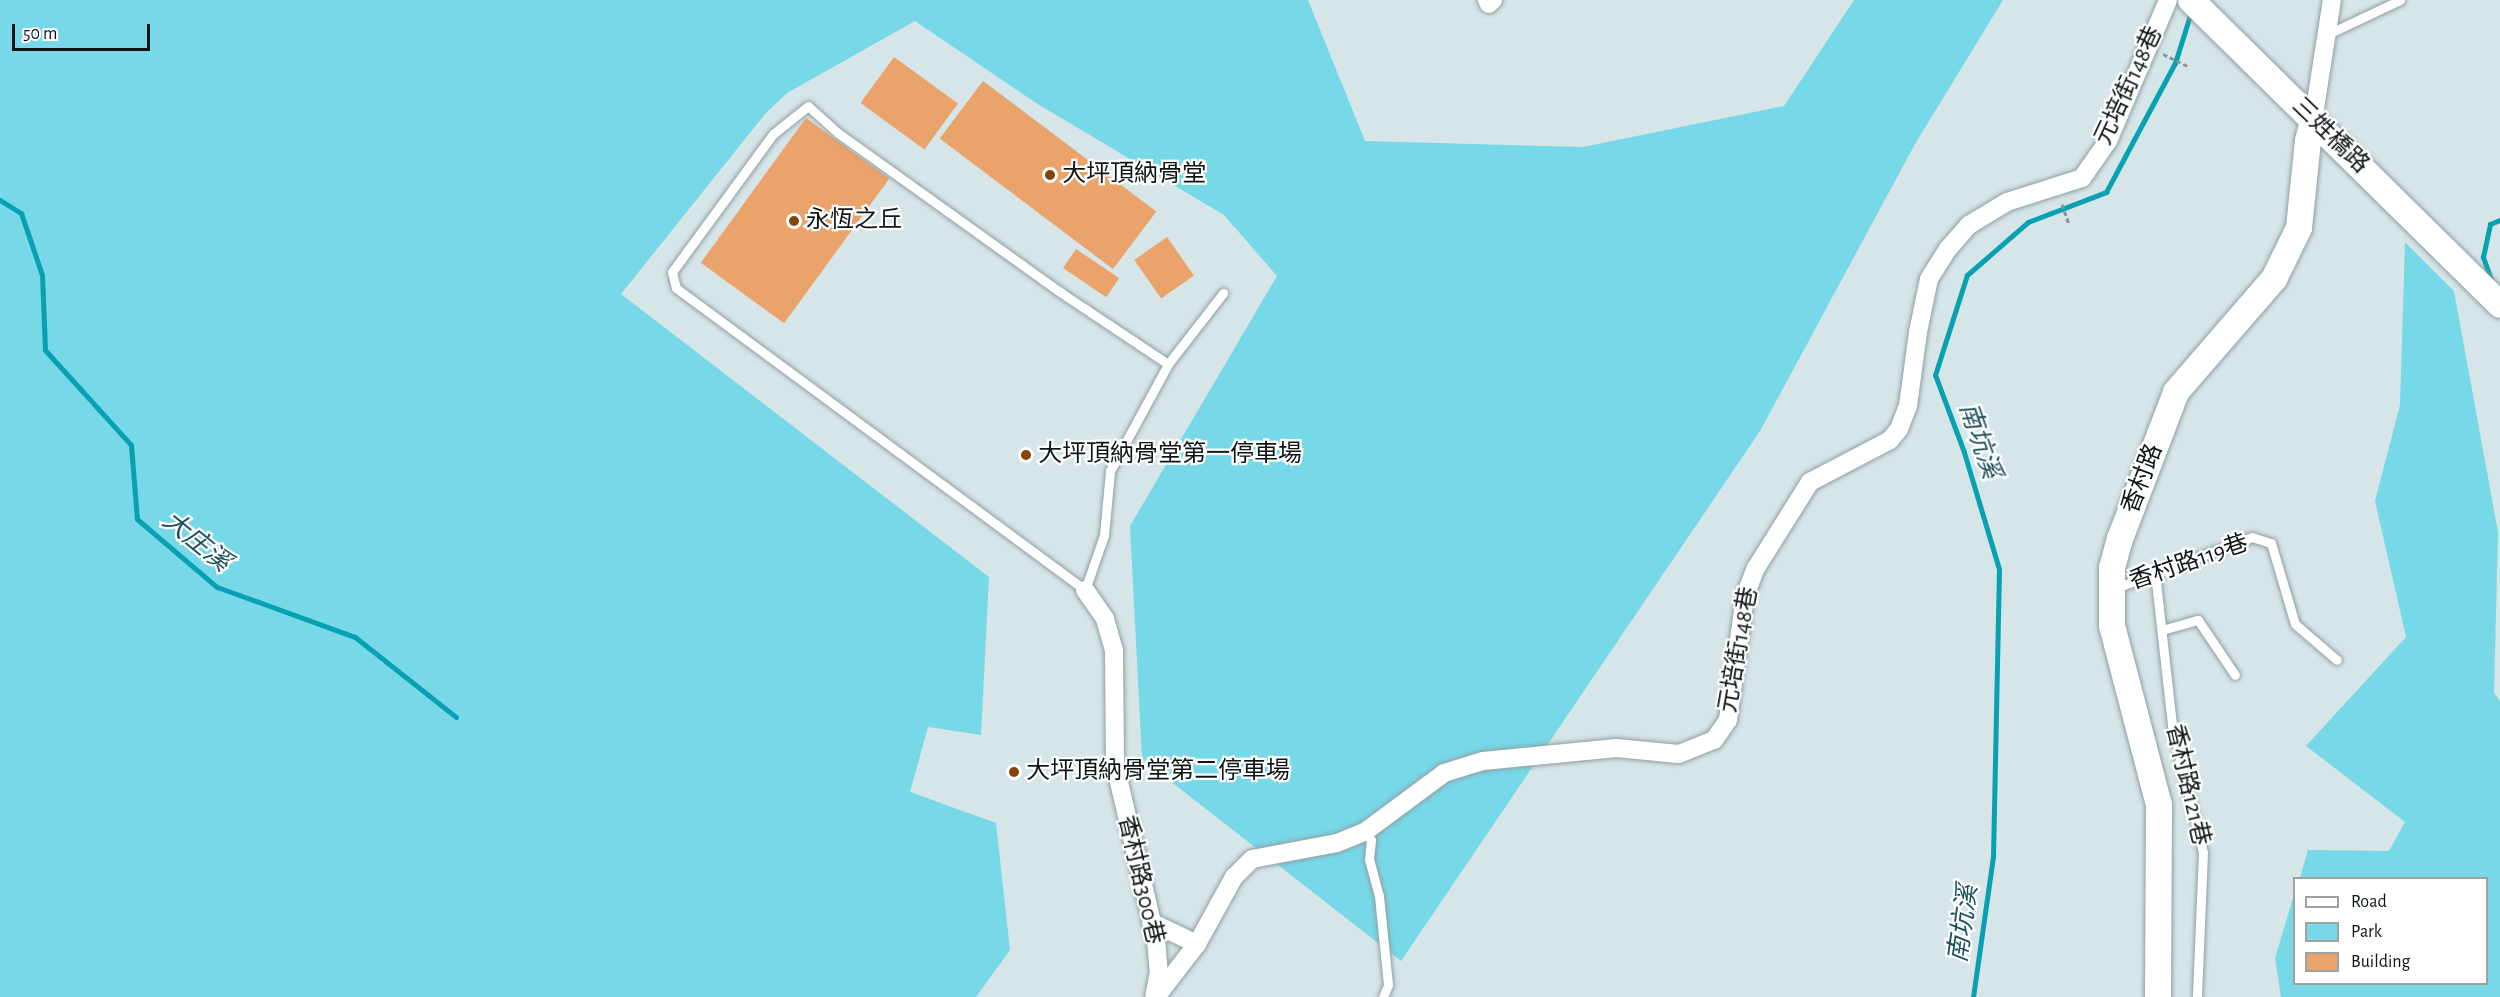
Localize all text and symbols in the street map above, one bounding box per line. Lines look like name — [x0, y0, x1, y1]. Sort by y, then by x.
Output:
scale bar — [15, 12, 153, 50]
street label: 元培街148巷 — [2089, 22, 2169, 150]
text: 50 m — [23, 25, 57, 43]
street label: 三姓橋路 — [2285, 92, 2375, 180]
place label: 大坪頂納骨堂 — [1062, 161, 1206, 189]
marker: 大坪頂納骨堂 — [1043, 168, 1057, 182]
place label: 永恆之丘 — [806, 207, 902, 235]
marker: 永恆之丘 — [787, 214, 801, 228]
water label: 南坑溪 — [1952, 399, 2006, 483]
street label: 香村路 — [2117, 440, 2169, 518]
place label: 大坪頂納骨堂第一停車場 — [1038, 441, 1302, 469]
marker: 大坪頂納骨堂第一停車場 — [1019, 448, 1033, 462]
water label: 大庄溪 — [156, 505, 236, 579]
street label: 香村路119巷 — [2126, 529, 2252, 597]
street label: 元培街148巷 — [1714, 585, 1764, 715]
street label: 香村路121巷 — [2159, 722, 2215, 848]
place label: 大坪頂納骨堂第二停車場 — [1026, 758, 1290, 786]
marker: 大坪頂納骨堂第二停車場 — [1007, 765, 1021, 779]
street label: 香村路300巷 — [1111, 813, 1169, 947]
legend — [2293, 877, 2488, 985]
water label: 南坑溪 — [1943, 883, 1985, 965]
text: Road — [2351, 893, 2387, 911]
text: Park — [2351, 923, 2382, 941]
text: Building — [2351, 953, 2410, 971]

